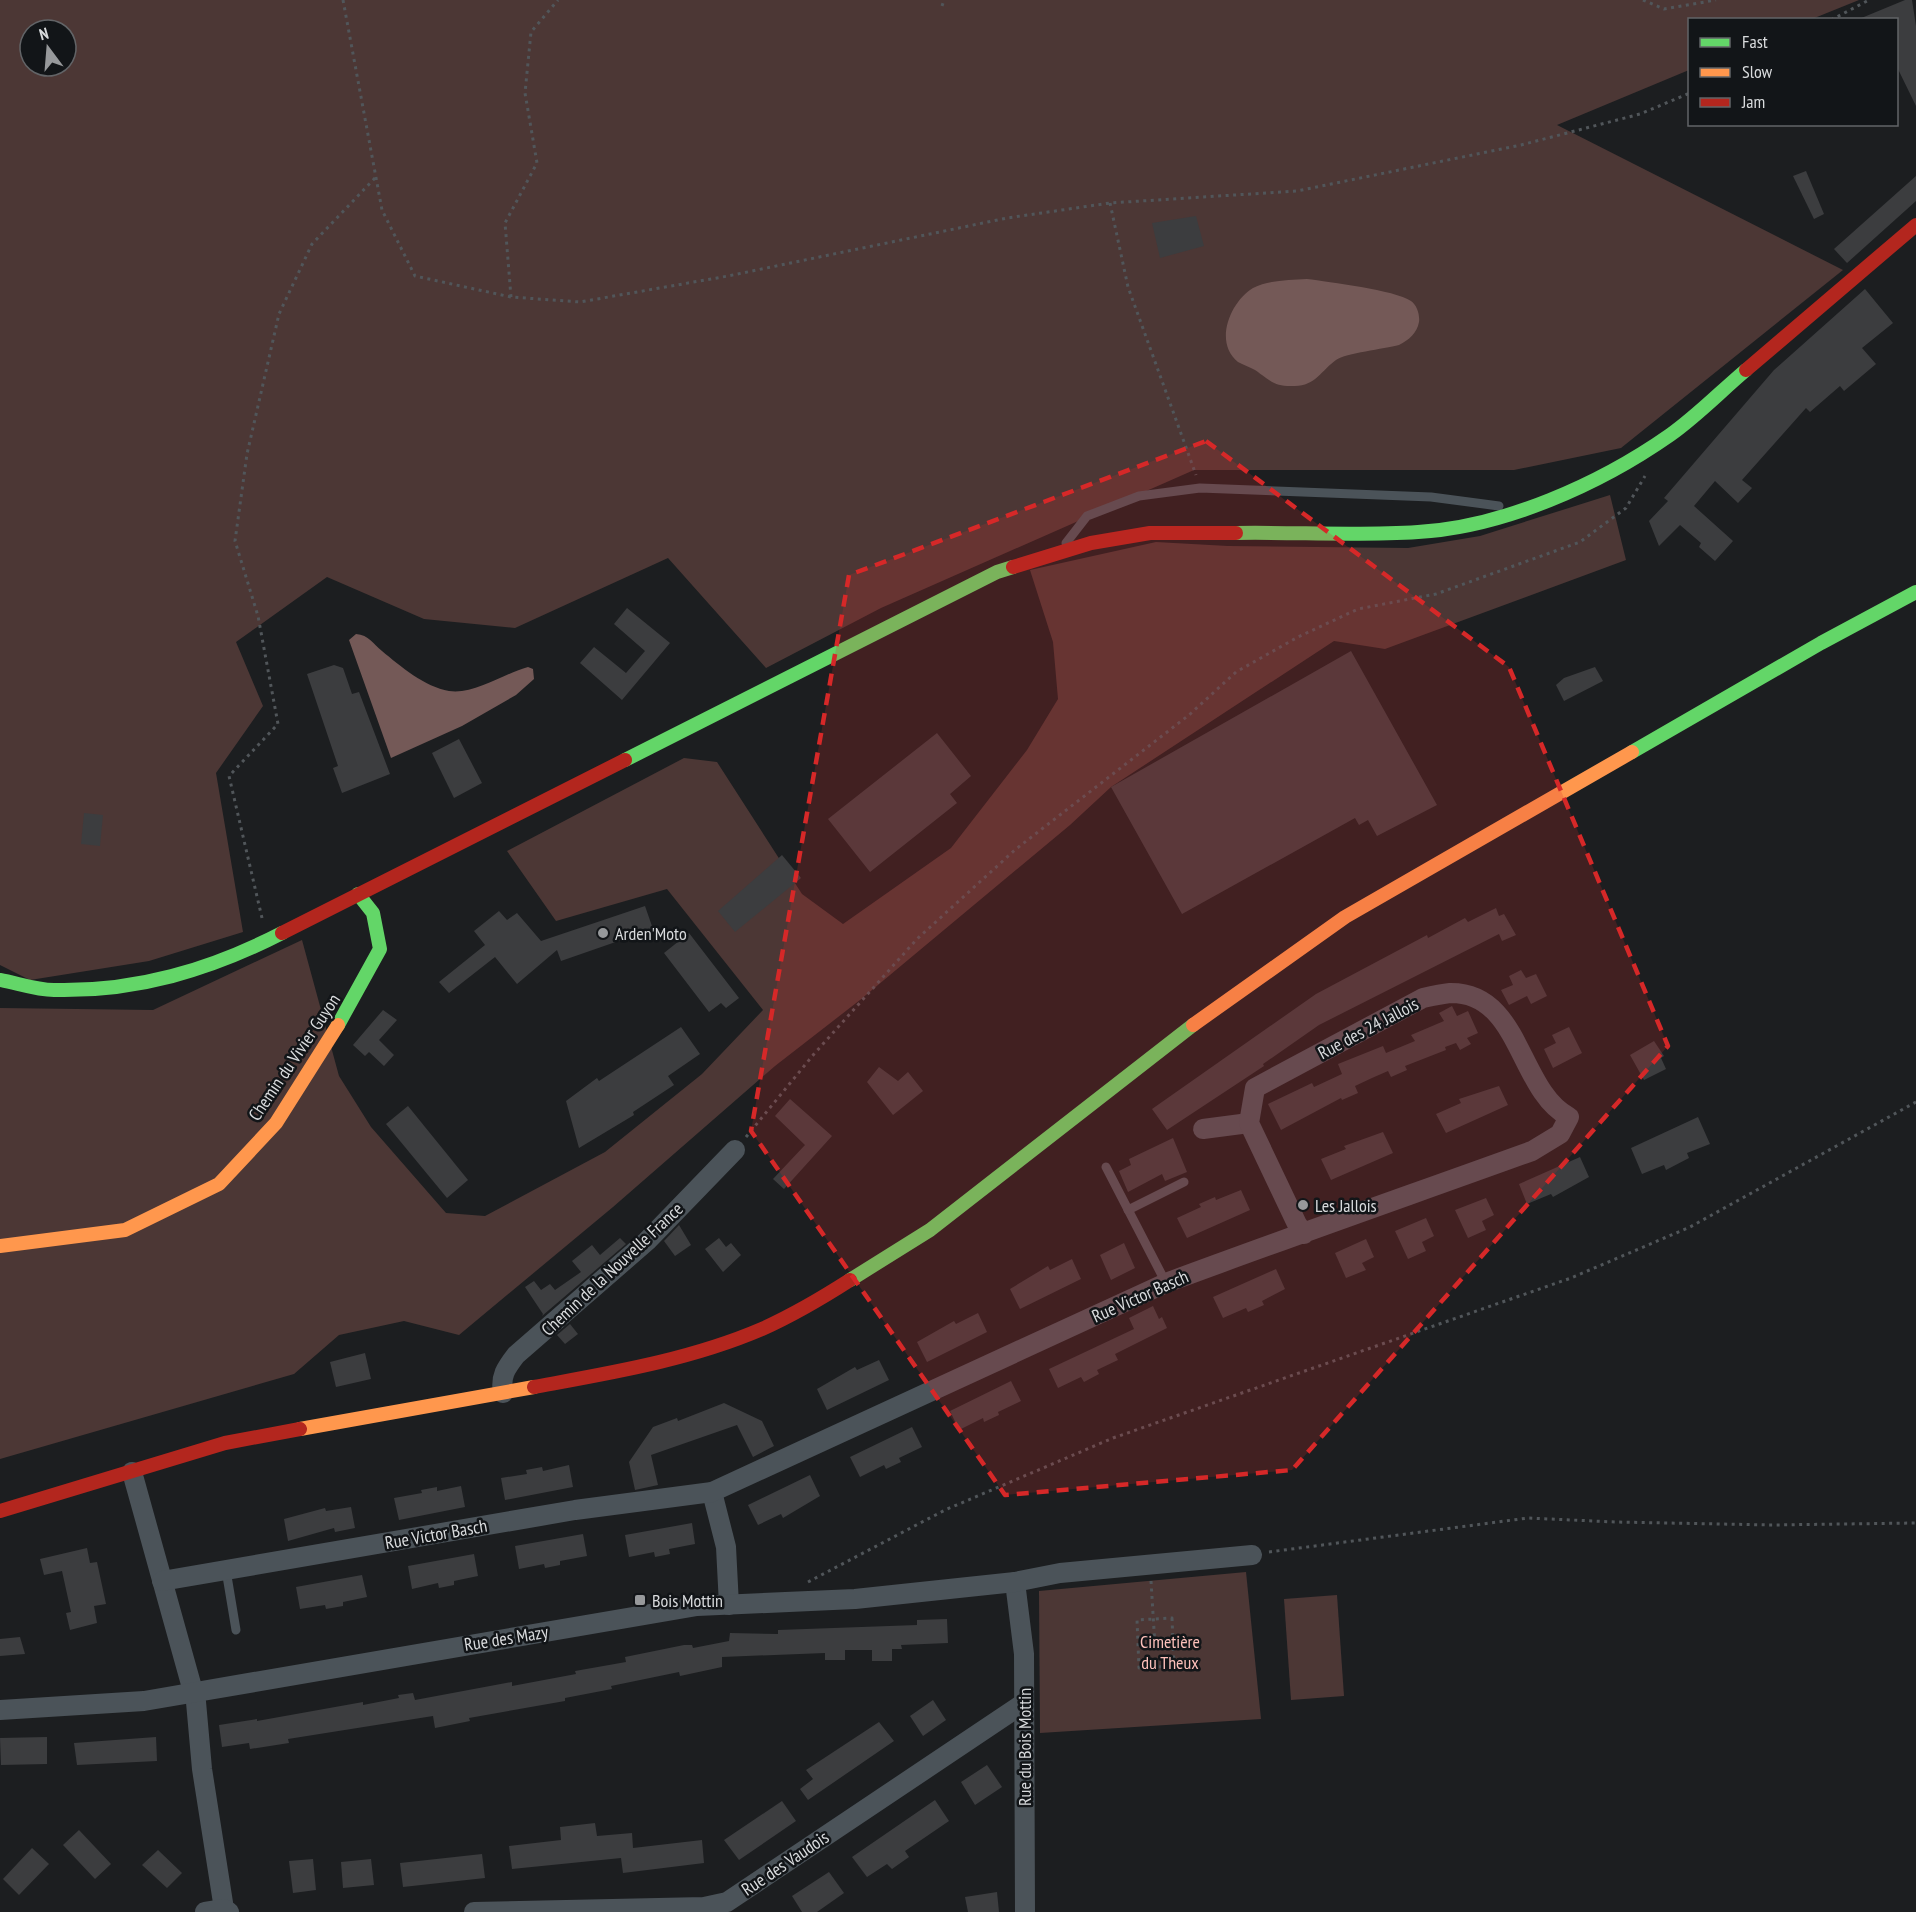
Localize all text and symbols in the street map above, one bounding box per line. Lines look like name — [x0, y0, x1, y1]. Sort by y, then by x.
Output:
north arrow — [18, 18, 78, 78]
legend — [1688, 18, 1898, 126]
text: N — [37, 23, 51, 44]
text: Fast — [1742, 30, 1768, 53]
text: Slow — [1742, 60, 1773, 83]
text: Jam — [1741, 90, 1765, 113]
place label: Arden'Moto — [615, 922, 687, 945]
marker: Arden'Moto — [596, 926, 610, 940]
street label: Chemin du Vivier Guyon — [243, 989, 345, 1125]
street label: Rue des 24 Jallois — [1314, 992, 1422, 1064]
place label: Les Jallois — [1315, 1194, 1377, 1217]
street label: Chemin de la Nouvelle France — [536, 1197, 688, 1341]
marker: Les Jallois — [1296, 1198, 1310, 1212]
street label: Rue Victor Basch — [1088, 1264, 1192, 1328]
street label: Rue Victor Basch — [383, 1514, 489, 1554]
place label: Bois Mottin — [652, 1589, 723, 1612]
marker: Bois Mottin — [633, 1593, 647, 1607]
street label: Rue des Mazy — [462, 1620, 550, 1656]
park label: Cimetière du Theux — [1140, 1630, 1200, 1674]
street label: Rue du Bois Mottin — [1013, 1688, 1036, 1806]
street label: Rue des Vaudois — [737, 1825, 833, 1901]

